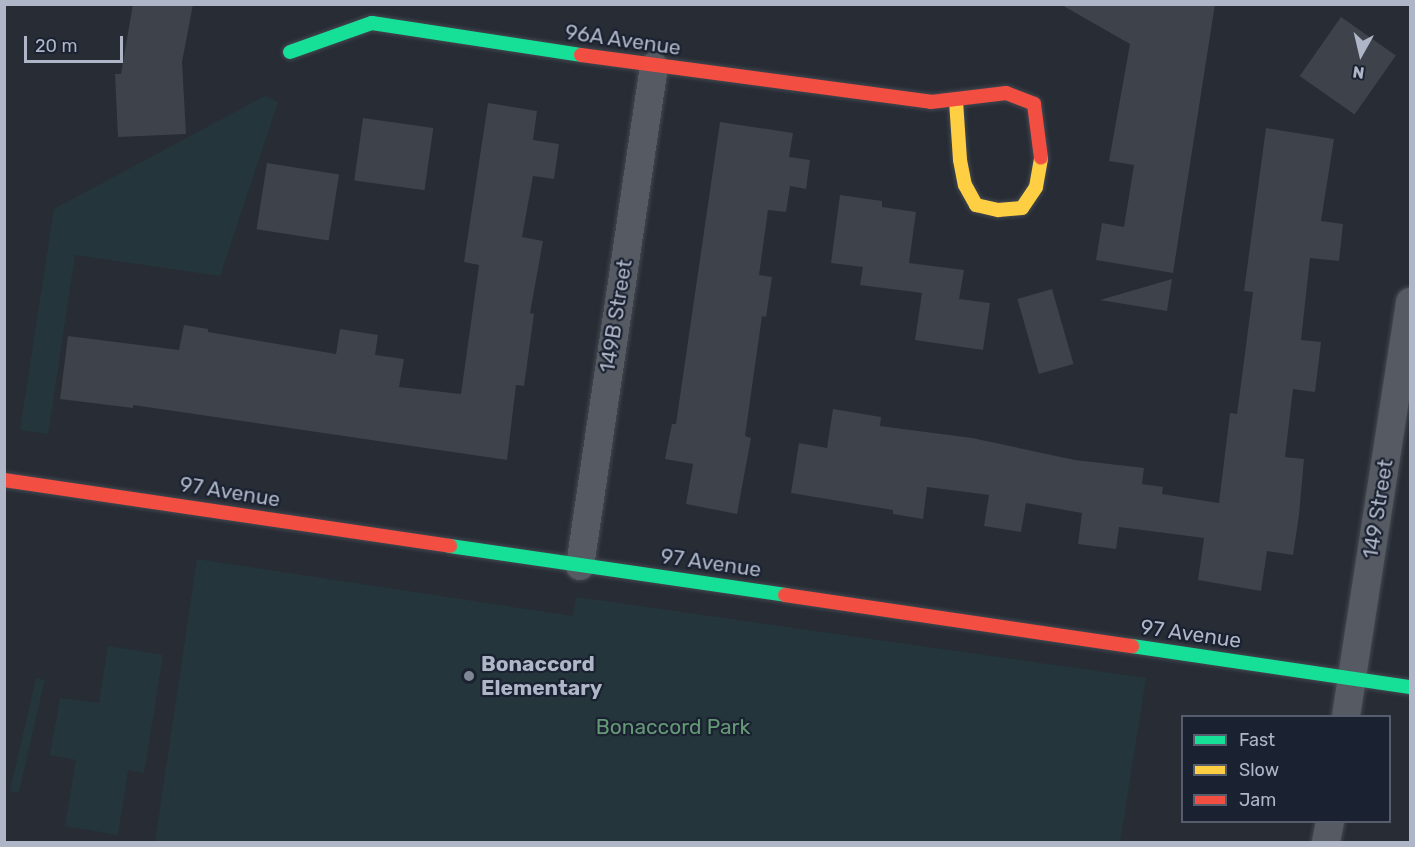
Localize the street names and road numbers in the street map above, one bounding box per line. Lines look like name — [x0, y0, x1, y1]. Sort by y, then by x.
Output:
street label: 96A Avenue — [563, 19, 683, 61]
street label: 149B Street — [595, 258, 637, 374]
street label: 149 Street — [1358, 458, 1398, 560]
street label: 97 Avenue — [178, 472, 282, 512]
street label: 97 Avenue — [659, 543, 763, 583]
street label: 97 Avenue — [1139, 614, 1243, 654]

